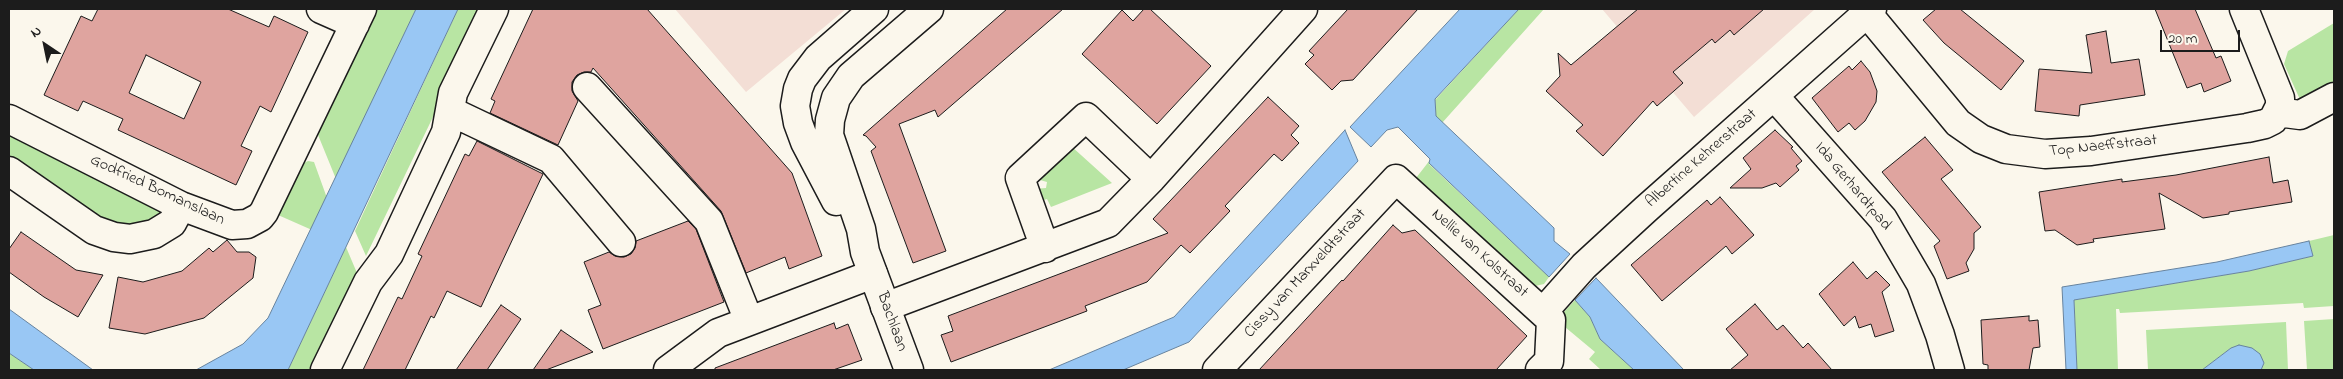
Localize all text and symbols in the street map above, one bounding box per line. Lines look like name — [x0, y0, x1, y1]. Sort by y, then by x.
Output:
north arrow — [20, 20, 70, 70]
scale bar — [2163, 20, 2243, 52]
text: N — [27, 21, 46, 44]
text: 20 m — [2168, 28, 2197, 50]
street label: Albertine Kehrerstraat — [1642, 105, 1762, 213]
street label: Top Naeffstraat — [2048, 132, 2158, 162]
street label: Ida Gerhardtpad — [1809, 139, 1895, 235]
street label: Godfried Bomanslaan — [87, 151, 227, 231]
street label: Cissy van Marxveldtstraat — [1241, 205, 1371, 343]
street label: Nellie van Kolstraat — [1427, 206, 1531, 302]
street label: Bachlaan — [871, 290, 911, 354]

